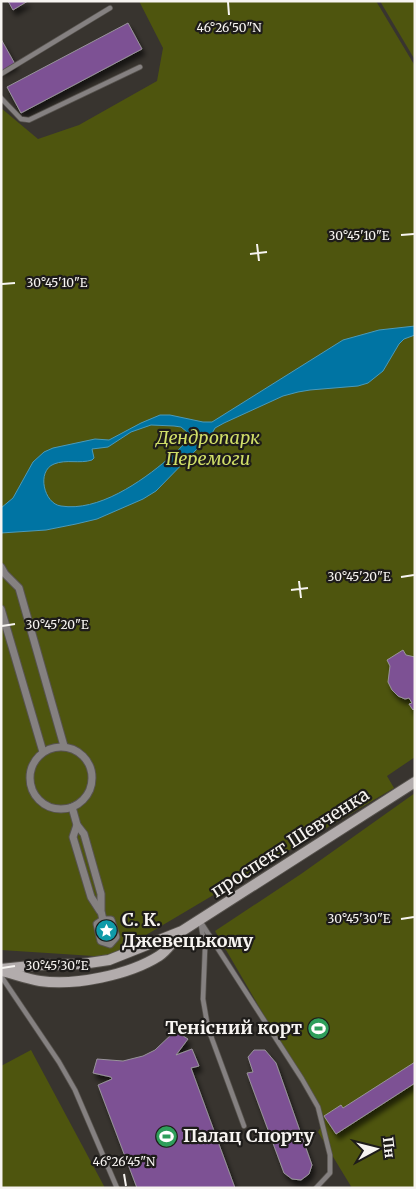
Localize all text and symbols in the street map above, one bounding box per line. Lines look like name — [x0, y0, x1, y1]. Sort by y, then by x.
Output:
text: 46°26'50"N — [196, 20, 262, 35]
text: 30°45'10"E — [329, 228, 390, 243]
text: 30°45'10"E — [27, 275, 88, 290]
park label: Дендропарк Перемоги — [154, 426, 260, 470]
text: 30°45'20"E — [328, 569, 391, 584]
text: 30°45'20"E — [26, 617, 89, 632]
street label: проспект Шевченка — [206, 783, 374, 902]
place label: С. К. Джевецькому — [122, 908, 254, 952]
text: 30°45'30"E — [328, 911, 391, 926]
place icon: С. К. Джевецькому — [94, 918, 118, 942]
text: 30°45'30"E — [26, 958, 89, 973]
place label: Тенісний корт — [165, 1016, 302, 1039]
sports icon: Тенісний корт — [306, 1016, 330, 1040]
sports icon: Палац Спорту — [155, 1124, 179, 1148]
place label: Палац Спорту — [183, 1124, 314, 1147]
north arrow — [351, 1124, 401, 1174]
text: Пн — [379, 1136, 399, 1159]
text: 46°26'45"N — [93, 1154, 156, 1169]

